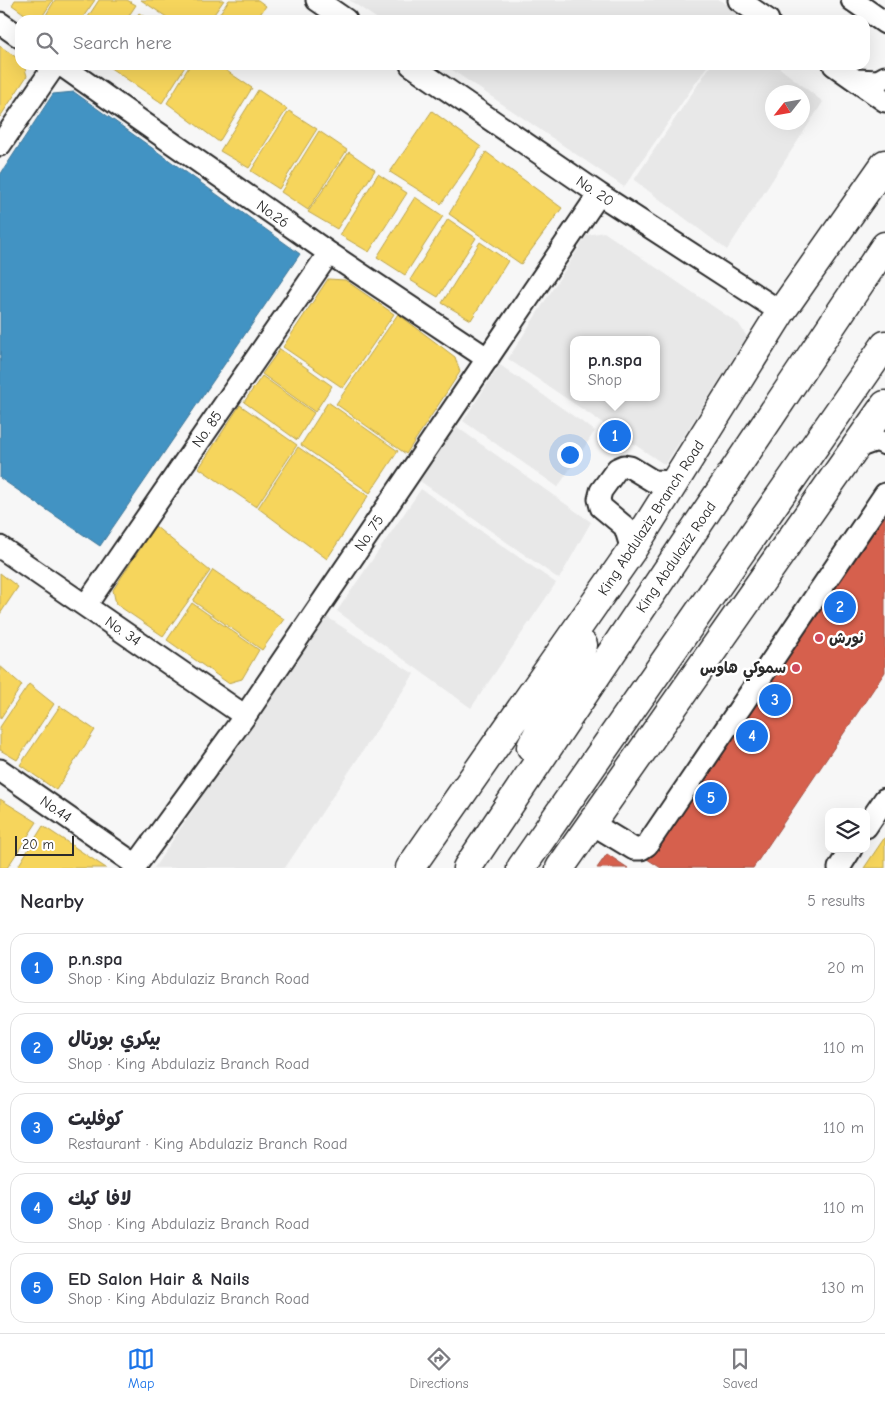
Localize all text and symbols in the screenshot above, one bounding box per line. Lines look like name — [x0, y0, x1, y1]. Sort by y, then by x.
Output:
search box — [15, 15, 870, 70]
icon: search — [33, 29, 61, 57]
text: Search here — [73, 32, 172, 54]
north arrow — [765, 85, 810, 130]
street label: No. 20 — [573, 172, 617, 210]
street label: No.26 — [253, 196, 293, 232]
popup — [570, 336, 660, 401]
text: p.n.spa — [588, 349, 642, 371]
text: Shop — [588, 371, 622, 389]
street label: No. 85 — [188, 407, 226, 451]
pin: 1 — [599, 417, 631, 455]
street label: King Abdulaziz Branch Road — [594, 437, 708, 599]
your location — [557, 442, 583, 468]
street label: King Abdulaziz Road — [632, 498, 720, 616]
street label: No. 75 — [350, 511, 388, 555]
pin: 2 — [824, 588, 856, 626]
street label: No. 34 — [102, 612, 144, 650]
place label: نورش — [829, 629, 864, 648]
marker: نورش — [813, 632, 825, 644]
place label: سموكي هاوس — [700, 659, 786, 682]
marker: سموكي هاوس — [790, 662, 802, 674]
pin: 3 — [759, 681, 791, 719]
pin: 4 — [736, 717, 768, 755]
pin: 5 — [695, 779, 727, 817]
street label: No.44 — [37, 792, 75, 826]
map controls — [825, 808, 870, 853]
button: layers — [825, 808, 870, 853]
scale bar — [15, 833, 74, 856]
text: 20 m — [22, 836, 54, 853]
text: Nearby — [20, 889, 84, 913]
text: 5 results — [807, 892, 865, 910]
text: p.n.spa — [68, 948, 123, 970]
text: 1 — [34, 959, 40, 977]
text: 20 m — [827, 959, 864, 977]
text: Shop · King Abdulaziz Branch Road — [68, 970, 310, 988]
text: بيكري بورتال — [68, 1028, 161, 1050]
text: 2 — [33, 1039, 41, 1057]
text: 110 m — [823, 1039, 864, 1057]
text: Shop · King Abdulaziz Branch Road — [68, 1055, 310, 1073]
text: كوفليت — [68, 1108, 123, 1130]
text: 3 — [33, 1119, 41, 1137]
text: 110 m — [823, 1119, 864, 1137]
text: Restaurant · King Abdulaziz Branch Road — [68, 1135, 347, 1153]
text: لافا كيك — [68, 1188, 131, 1210]
text: 4 — [33, 1199, 41, 1217]
text: 110 m — [823, 1199, 864, 1217]
text: Shop · King Abdulaziz Branch Road — [68, 1215, 310, 1233]
text: ED Salon Hair & Nails — [68, 1268, 249, 1290]
text: 5 — [33, 1279, 41, 1297]
text: 130 m — [821, 1279, 864, 1297]
text: Shop · King Abdulaziz Branch Road — [68, 1290, 310, 1308]
tab: Map — [127, 1345, 155, 1392]
tab: Directions — [409, 1345, 469, 1392]
tab: Saved — [723, 1345, 758, 1392]

